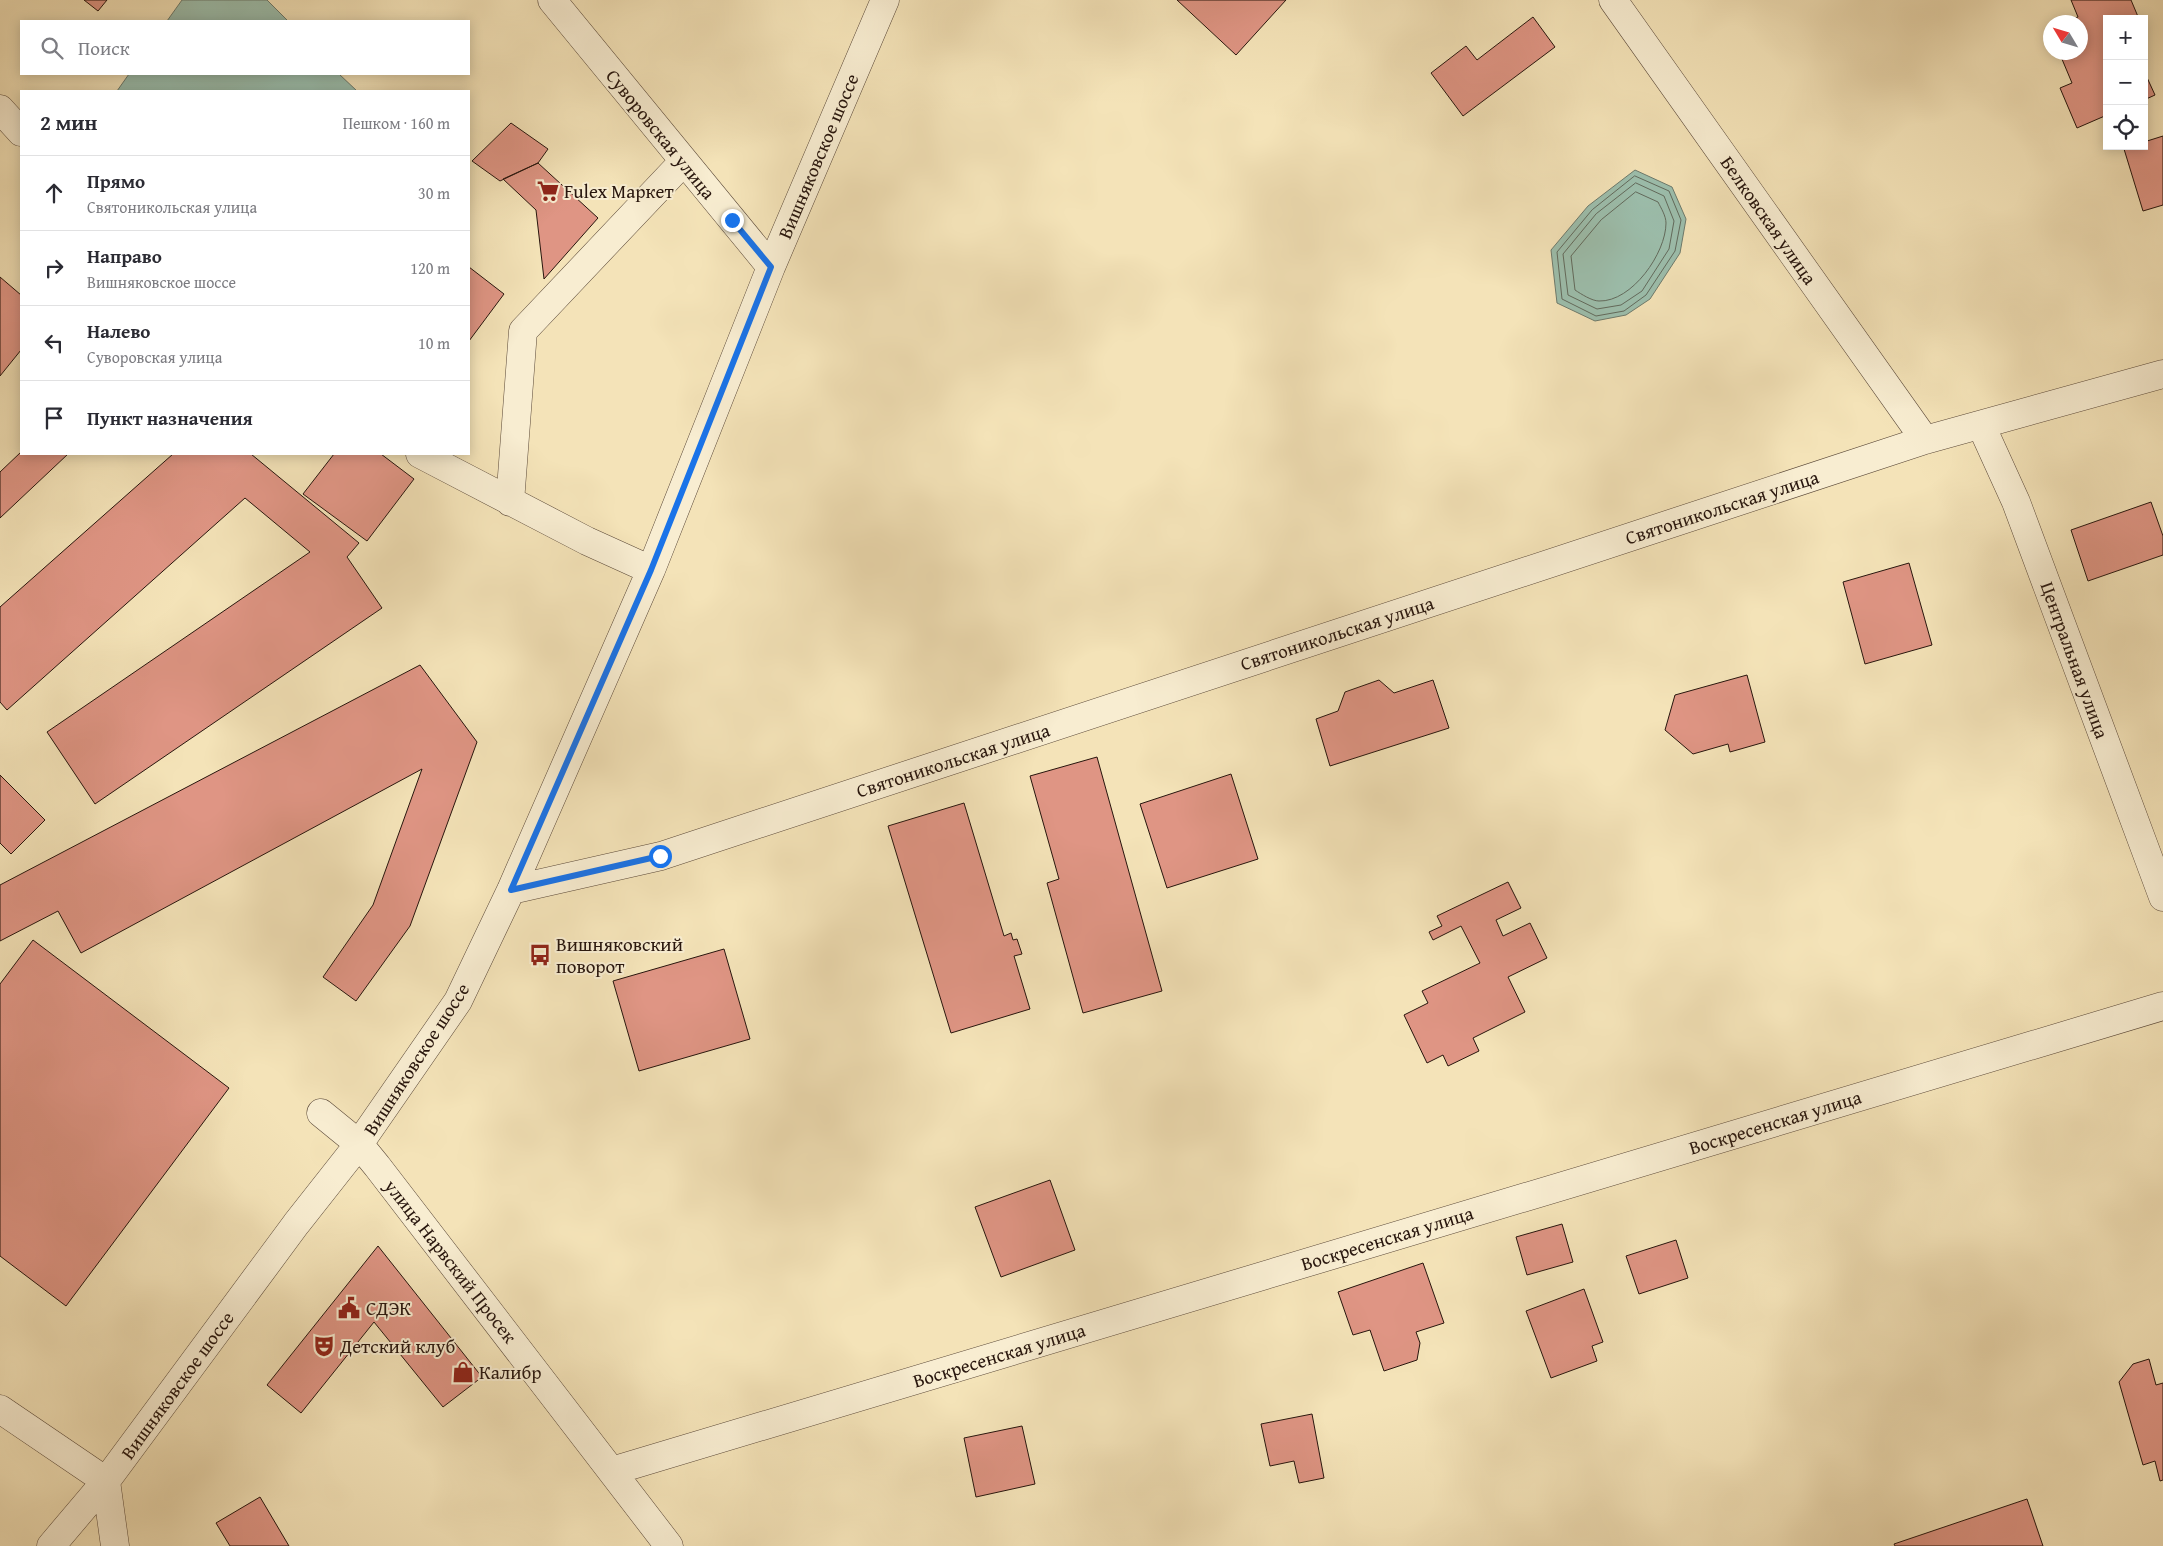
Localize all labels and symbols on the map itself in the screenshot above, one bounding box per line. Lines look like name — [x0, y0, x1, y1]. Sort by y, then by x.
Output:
north arrow — [2043, 15, 2088, 60]
street label: Суворовская улица — [600, 63, 722, 205]
street label: Вишняковское шоссе — [771, 69, 865, 243]
street label: Белковская улица — [1714, 150, 1824, 290]
place label: Fulex Маркет — [564, 177, 674, 205]
supermarket icon: Fulex Маркет — [535, 178, 561, 204]
route end — [721, 209, 744, 232]
street label: Святоникольская улица — [1622, 462, 1822, 552]
street label: Центральная улица — [2034, 578, 2116, 742]
street label: Святоникольская улица — [1237, 588, 1437, 678]
street label: Святоникольская улица — [853, 715, 1053, 805]
route start — [649, 845, 672, 868]
place label: Вишняковский поворот — [556, 930, 683, 980]
bus stop icon: Вишняковский поворот — [527, 942, 553, 968]
street label: Вишняковское шоссе — [356, 977, 476, 1141]
street label: Воскресенская улица — [1685, 1082, 1865, 1162]
street label: улица Нарвский Просек — [377, 1172, 524, 1349]
street label: Воскресенская улица — [1297, 1198, 1477, 1278]
place label: СДЭК — [366, 1294, 411, 1322]
public building icon: СДЭК — [336, 1295, 362, 1321]
street label: Вишняковское шоссе — [114, 1305, 240, 1465]
street label: Воскресенская улица — [909, 1315, 1089, 1395]
place label: Детский клуб — [339, 1332, 455, 1360]
theatre icon: Детский клуб — [311, 1333, 337, 1359]
place label: Калибр — [479, 1358, 541, 1386]
shop icon: Калибр — [450, 1359, 476, 1385]

